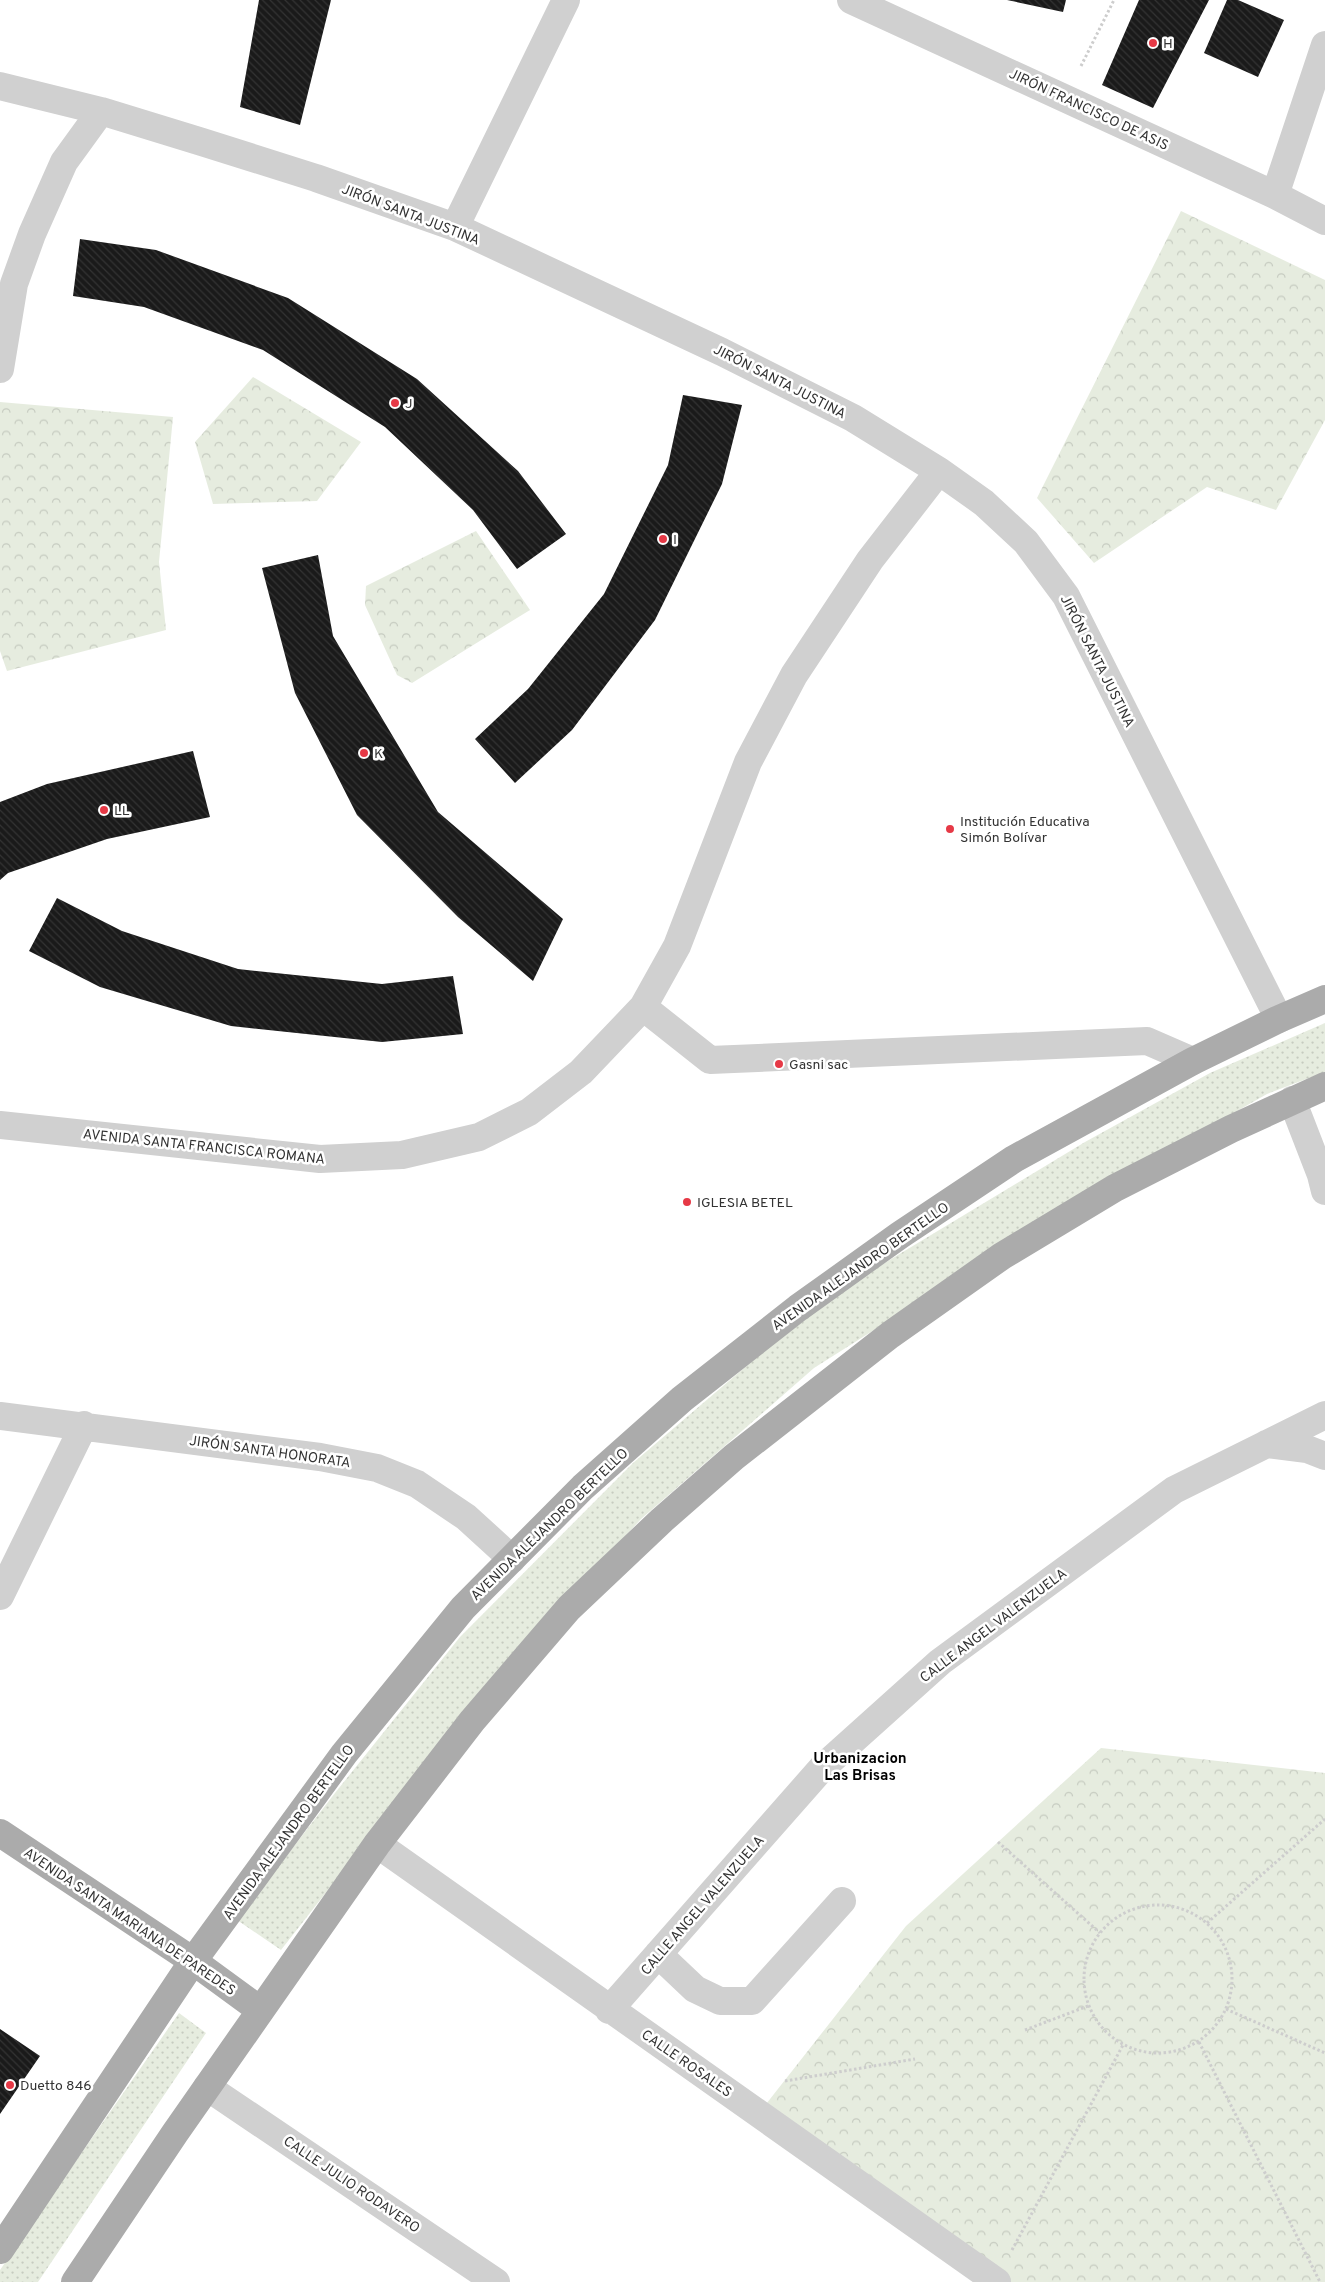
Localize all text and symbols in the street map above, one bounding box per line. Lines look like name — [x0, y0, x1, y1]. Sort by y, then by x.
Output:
place label: H — [1163, 36, 1173, 53]
marker: H — [1147, 37, 1159, 49]
street label: JIRÓN FRANCISCO DE ASIS — [1006, 65, 1171, 155]
street label: JIRÓN SANTA JUSTINA — [339, 180, 482, 250]
street label: JIRÓN SANTA JUSTINA — [710, 341, 849, 423]
place label: J — [405, 396, 413, 413]
marker: J — [389, 397, 401, 409]
place label: I — [673, 532, 677, 549]
marker: I — [657, 533, 669, 545]
street label: JIRÓN SANTA JUSTINA — [1056, 592, 1138, 731]
place label: K — [374, 746, 383, 763]
marker: K — [358, 747, 370, 759]
place label: LL — [114, 803, 130, 820]
marker: LL — [98, 804, 110, 816]
place label: Institución Educativa Simón Bolívar — [960, 814, 1090, 847]
marker: Institución Educativa Simón Bolívar — [944, 823, 956, 835]
place label: Gasni sac — [789, 1057, 848, 1074]
marker: Gasni sac — [773, 1058, 785, 1070]
street label: AVENIDA SANTA FRANCISCA ROMANA — [82, 1126, 326, 1169]
place label: IGLESIA BETEL — [697, 1195, 793, 1212]
marker: IGLESIA BETEL — [681, 1196, 693, 1208]
street label: AVENIDA ALEJANDRO BERTELLO — [769, 1199, 953, 1335]
street label: JIRÓN SANTA HONORATA — [188, 1432, 352, 1472]
street label: AVENIDA ALEJANDRO BERTELLO — [468, 1445, 632, 1605]
street label: CALLE ANGEL VALENZUELA — [917, 1565, 1071, 1687]
street label: AVENIDA ALEJANDRO BERTELLO — [220, 1742, 358, 1924]
district label: Urbanizacion Las Brisas — [813, 1750, 907, 1786]
street label: CALLE ANGEL VALENZUELA — [638, 1833, 768, 1979]
street label: AVENIDA SANTA MARIANA DE PAREDES — [20, 1845, 238, 2000]
street label: CALLE ROSALES — [638, 2027, 735, 2102]
place label: Duetto 846 — [20, 2078, 92, 2095]
marker: Duetto 846 — [4, 2079, 16, 2091]
street label: CALLE JULIO RODAVERO — [280, 2133, 423, 2237]

